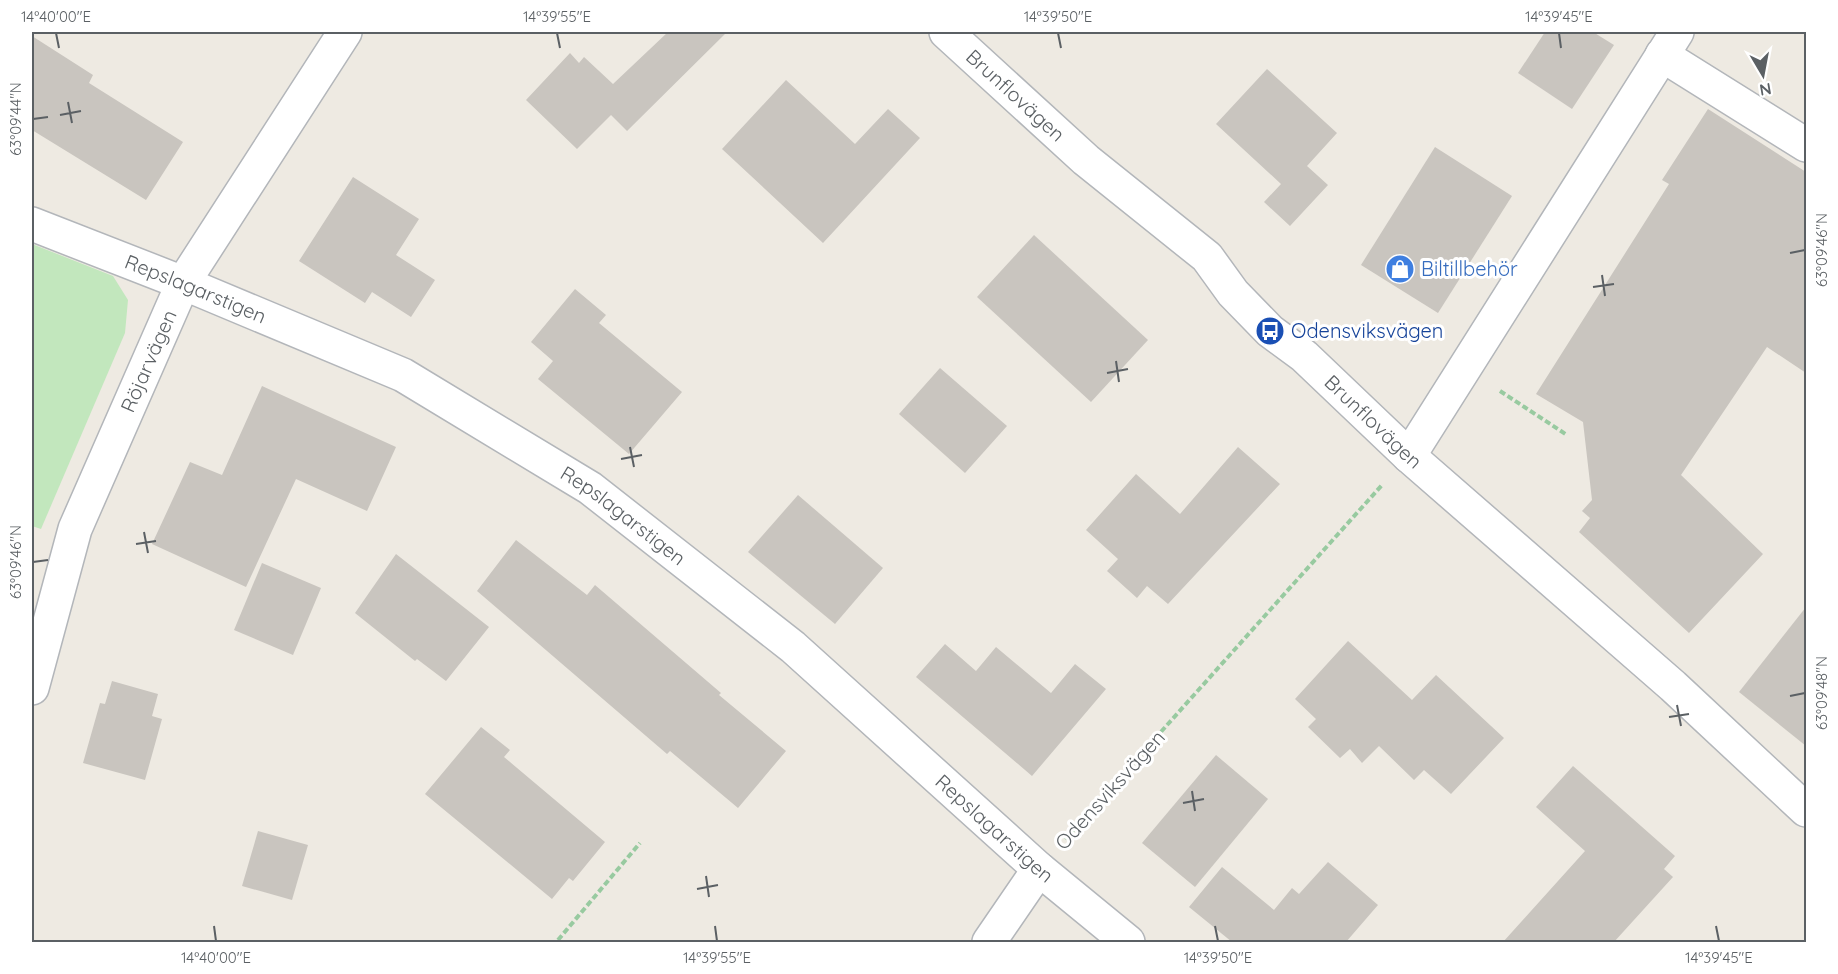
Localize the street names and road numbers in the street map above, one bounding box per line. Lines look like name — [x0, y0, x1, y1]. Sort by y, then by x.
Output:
street label: Brunflovägen — [961, 44, 1070, 146]
street label: Repslagarstigen — [121, 249, 270, 328]
street label: Röjarvägen — [115, 306, 182, 416]
street label: Brunflovägen — [1320, 369, 1427, 474]
street label: Repslagarstigen — [556, 460, 691, 570]
street label: Odensviksvägen — [1049, 725, 1170, 855]
street label: Repslagarstigen — [930, 769, 1059, 888]

